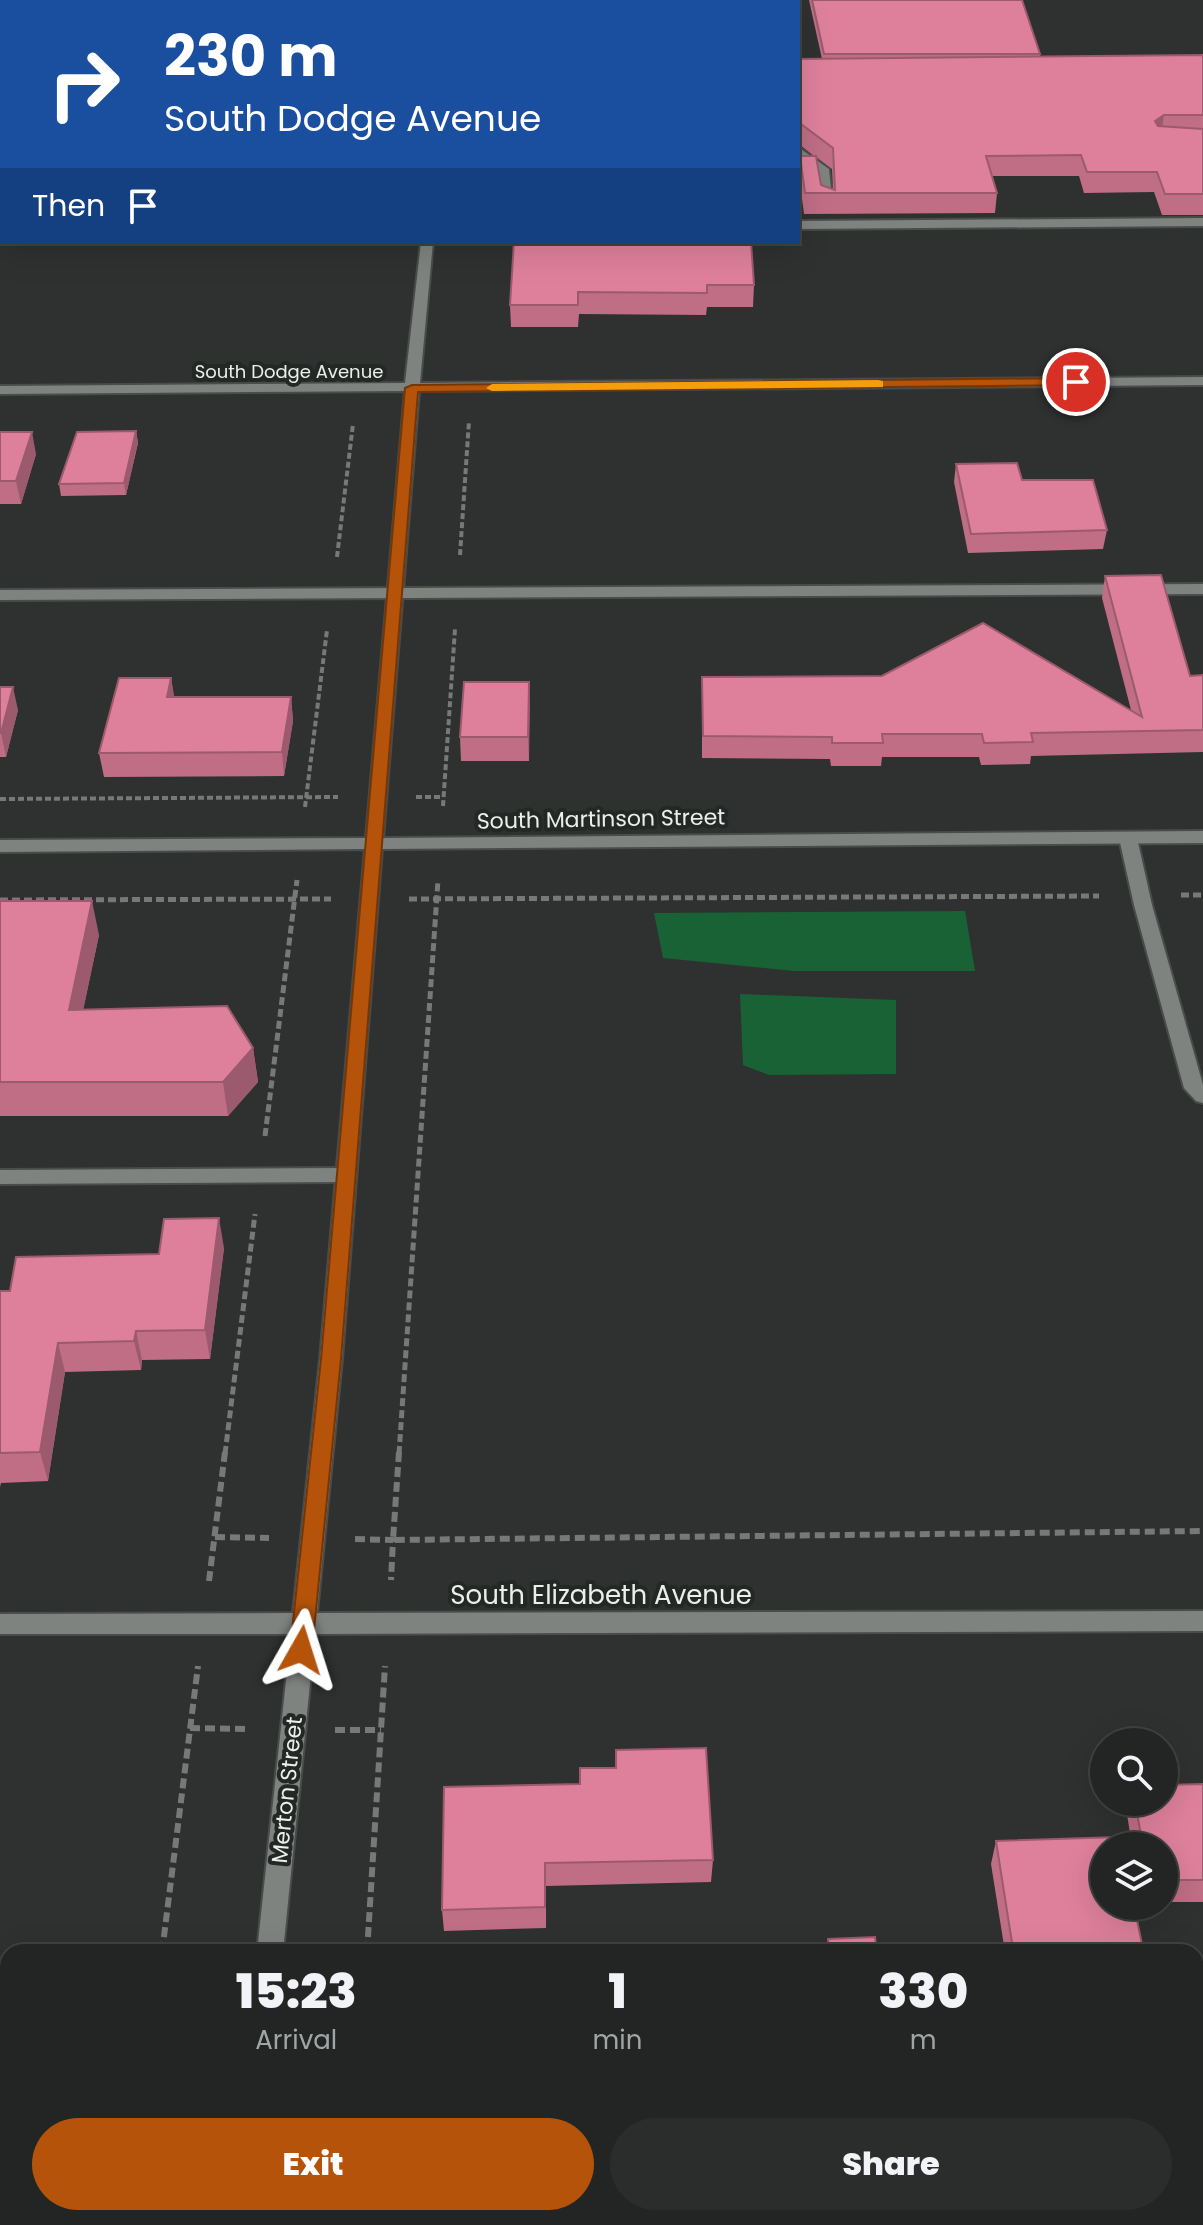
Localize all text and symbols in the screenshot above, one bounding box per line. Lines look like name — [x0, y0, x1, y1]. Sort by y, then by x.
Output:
text: 230 m — [164, 17, 338, 96]
icon: right — [32, 32, 136, 136]
text: South Dodge Avenue — [164, 93, 541, 144]
text: Then — [32, 184, 105, 227]
icon: arrive — [121, 184, 165, 228]
pin — [1042, 348, 1110, 416]
street label: South Dodge Avenue — [195, 359, 383, 384]
icon: arrive — [1054, 360, 1098, 404]
street label: South Martinson Street — [476, 801, 726, 837]
street label: South Elizabeth Avenue — [450, 1577, 752, 1613]
position arrow — [259, 1608, 343, 1692]
street label: Merton Street — [264, 1715, 310, 1865]
map controls — [1090, 1728, 1178, 1920]
button: search — [1090, 1728, 1178, 1816]
button: layers — [1090, 1832, 1178, 1920]
text: 15:23 — [236, 1958, 357, 2025]
text: 1 — [608, 1958, 627, 2025]
text: 330 — [878, 1958, 968, 2025]
text: Arrival — [255, 2022, 337, 2058]
text: min — [593, 2022, 642, 2058]
text: m — [910, 2022, 937, 2058]
button: Exit — [32, 2118, 594, 2210]
button: Share — [610, 2118, 1172, 2210]

